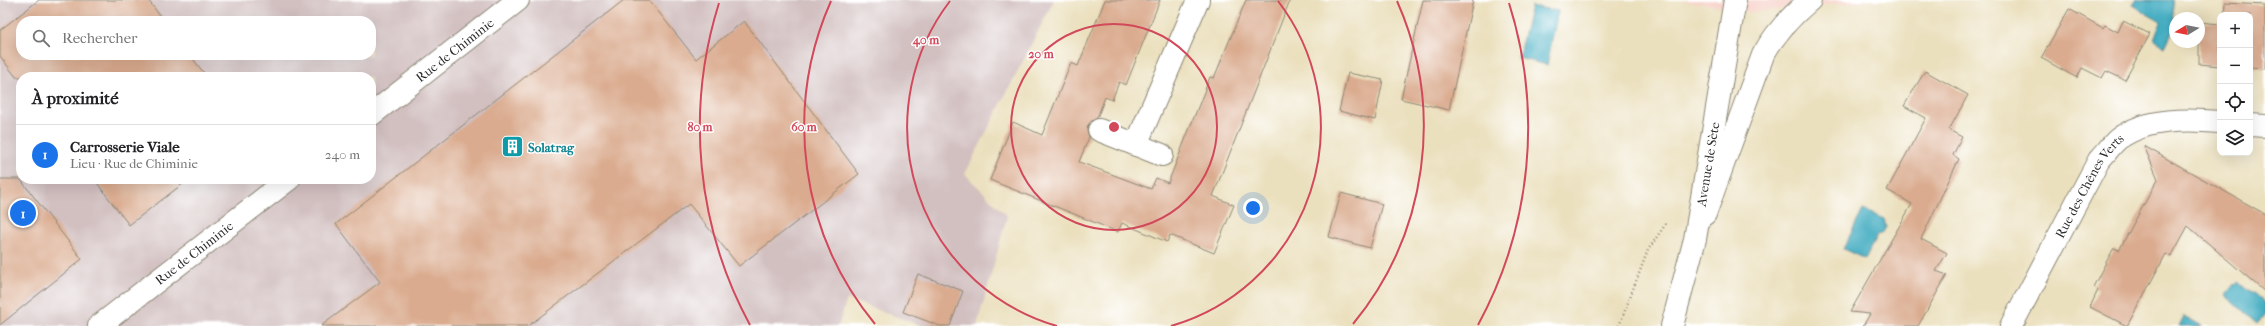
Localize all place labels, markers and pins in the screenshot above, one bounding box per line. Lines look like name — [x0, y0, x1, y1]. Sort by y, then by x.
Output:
centre of rings — [1107, 120, 1121, 134]
building icon: Solatrag — [499, 134, 525, 160]
place label: Solatrag — [528, 140, 575, 156]
pin: 1 — [10, 198, 36, 228]

